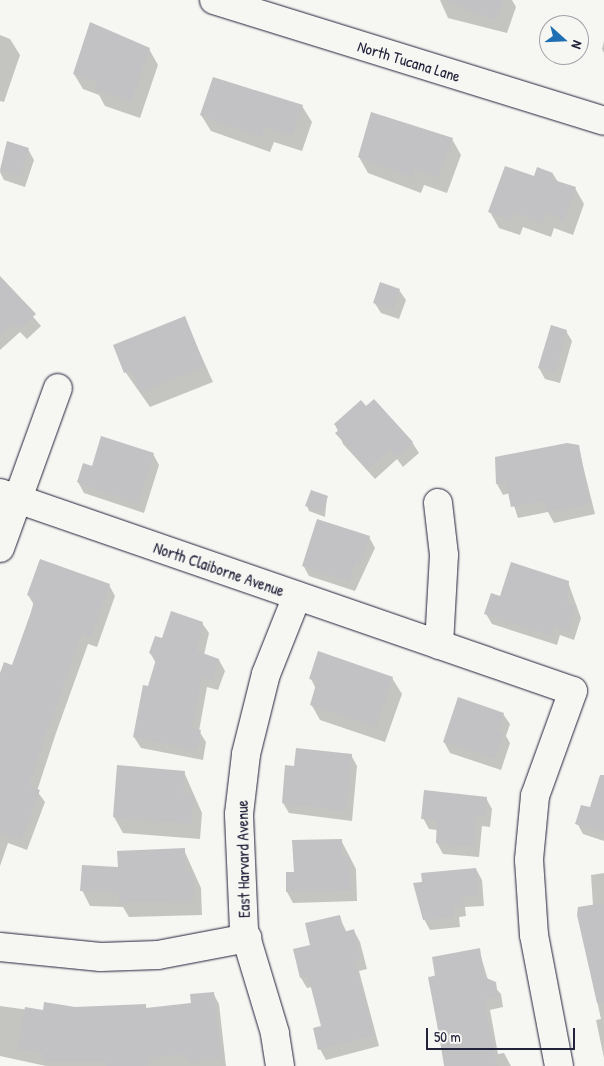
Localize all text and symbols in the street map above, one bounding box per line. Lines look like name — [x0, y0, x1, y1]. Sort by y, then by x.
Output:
north arrow — [539, 15, 589, 65]
street label: North Tucana Lane — [355, 36, 463, 86]
text: N — [567, 38, 588, 52]
street label: North Claiborne Avenue — [151, 538, 287, 600]
street label: East Harvard Avenue — [232, 800, 254, 918]
scale bar — [429, 1018, 578, 1050]
text: 50 m — [434, 1026, 461, 1047]

